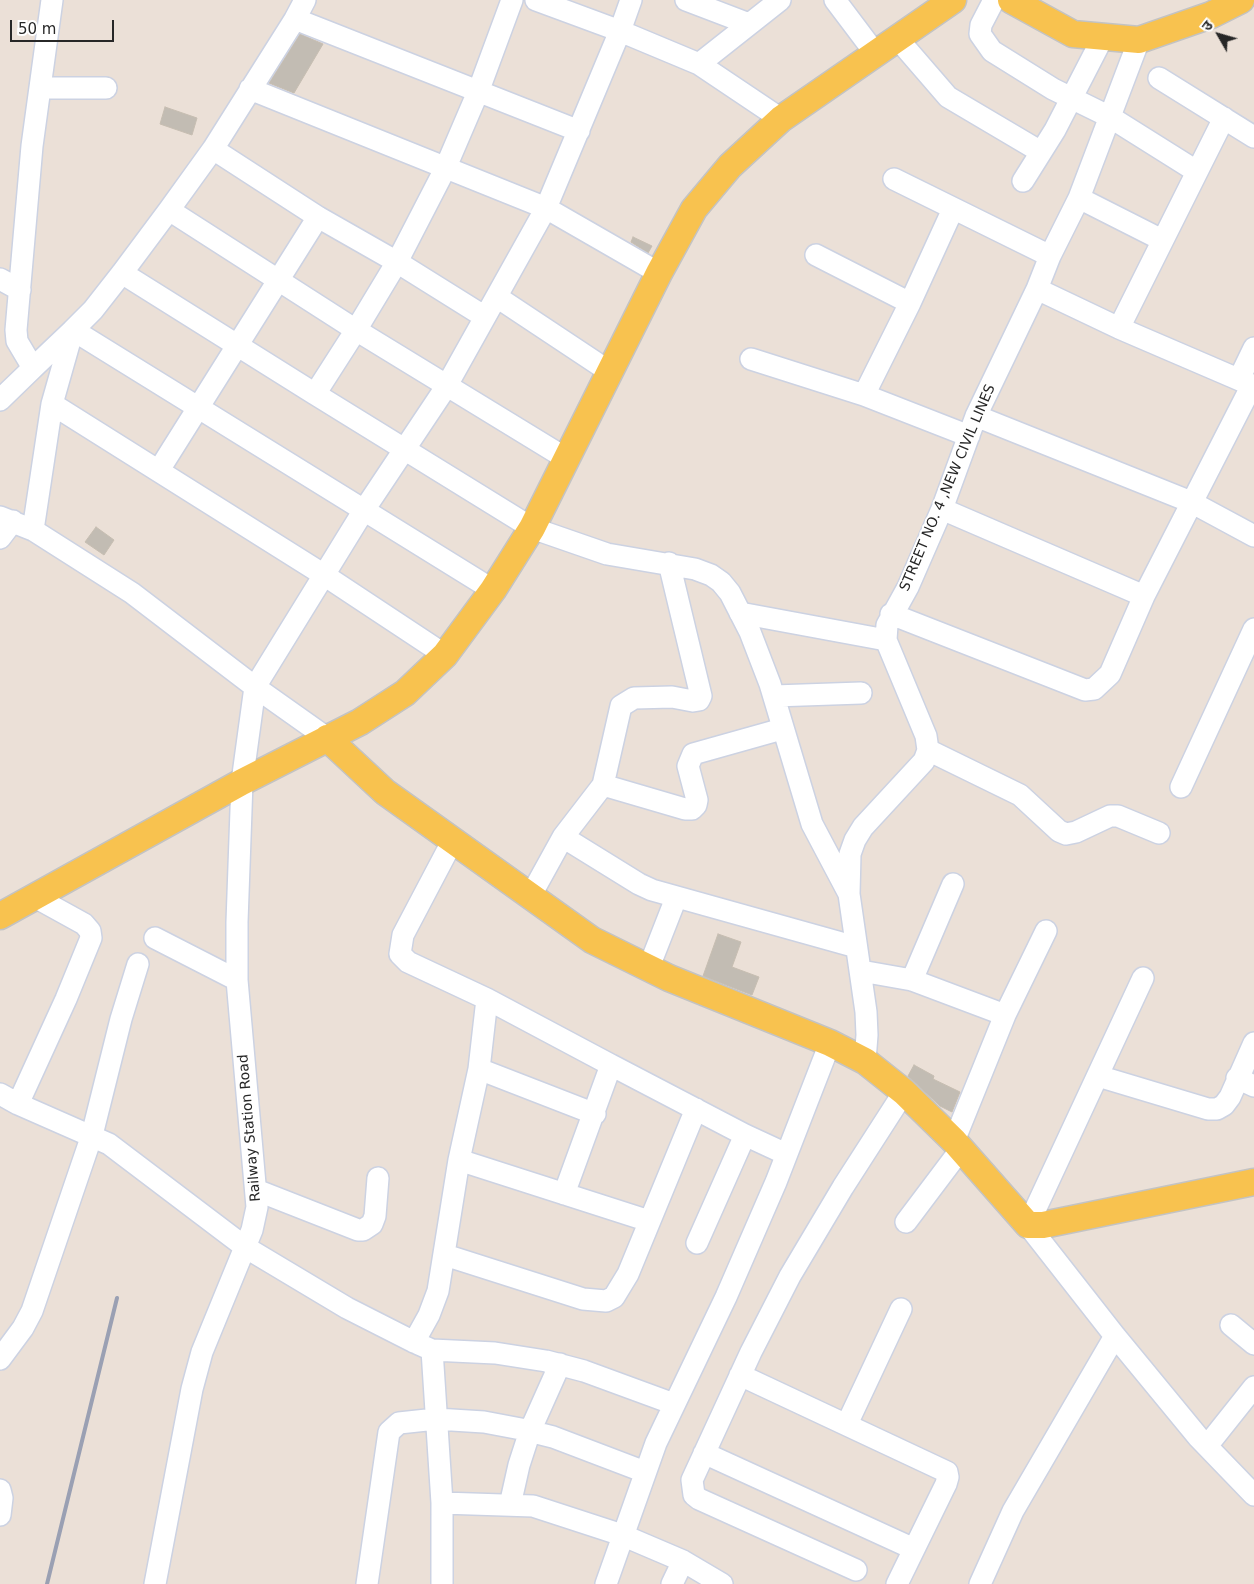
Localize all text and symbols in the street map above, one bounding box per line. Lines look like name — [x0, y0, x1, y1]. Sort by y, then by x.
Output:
scale bar — [12, 10, 116, 42]
north arrow — [1194, 10, 1244, 60]
text: उ — [1198, 18, 1216, 34]
text: 50 m — [18, 20, 56, 38]
street label: STREET NO. 4 ,NEW CIVIL LINES — [897, 382, 999, 594]
street label: Railway Station Road — [235, 1054, 265, 1202]

